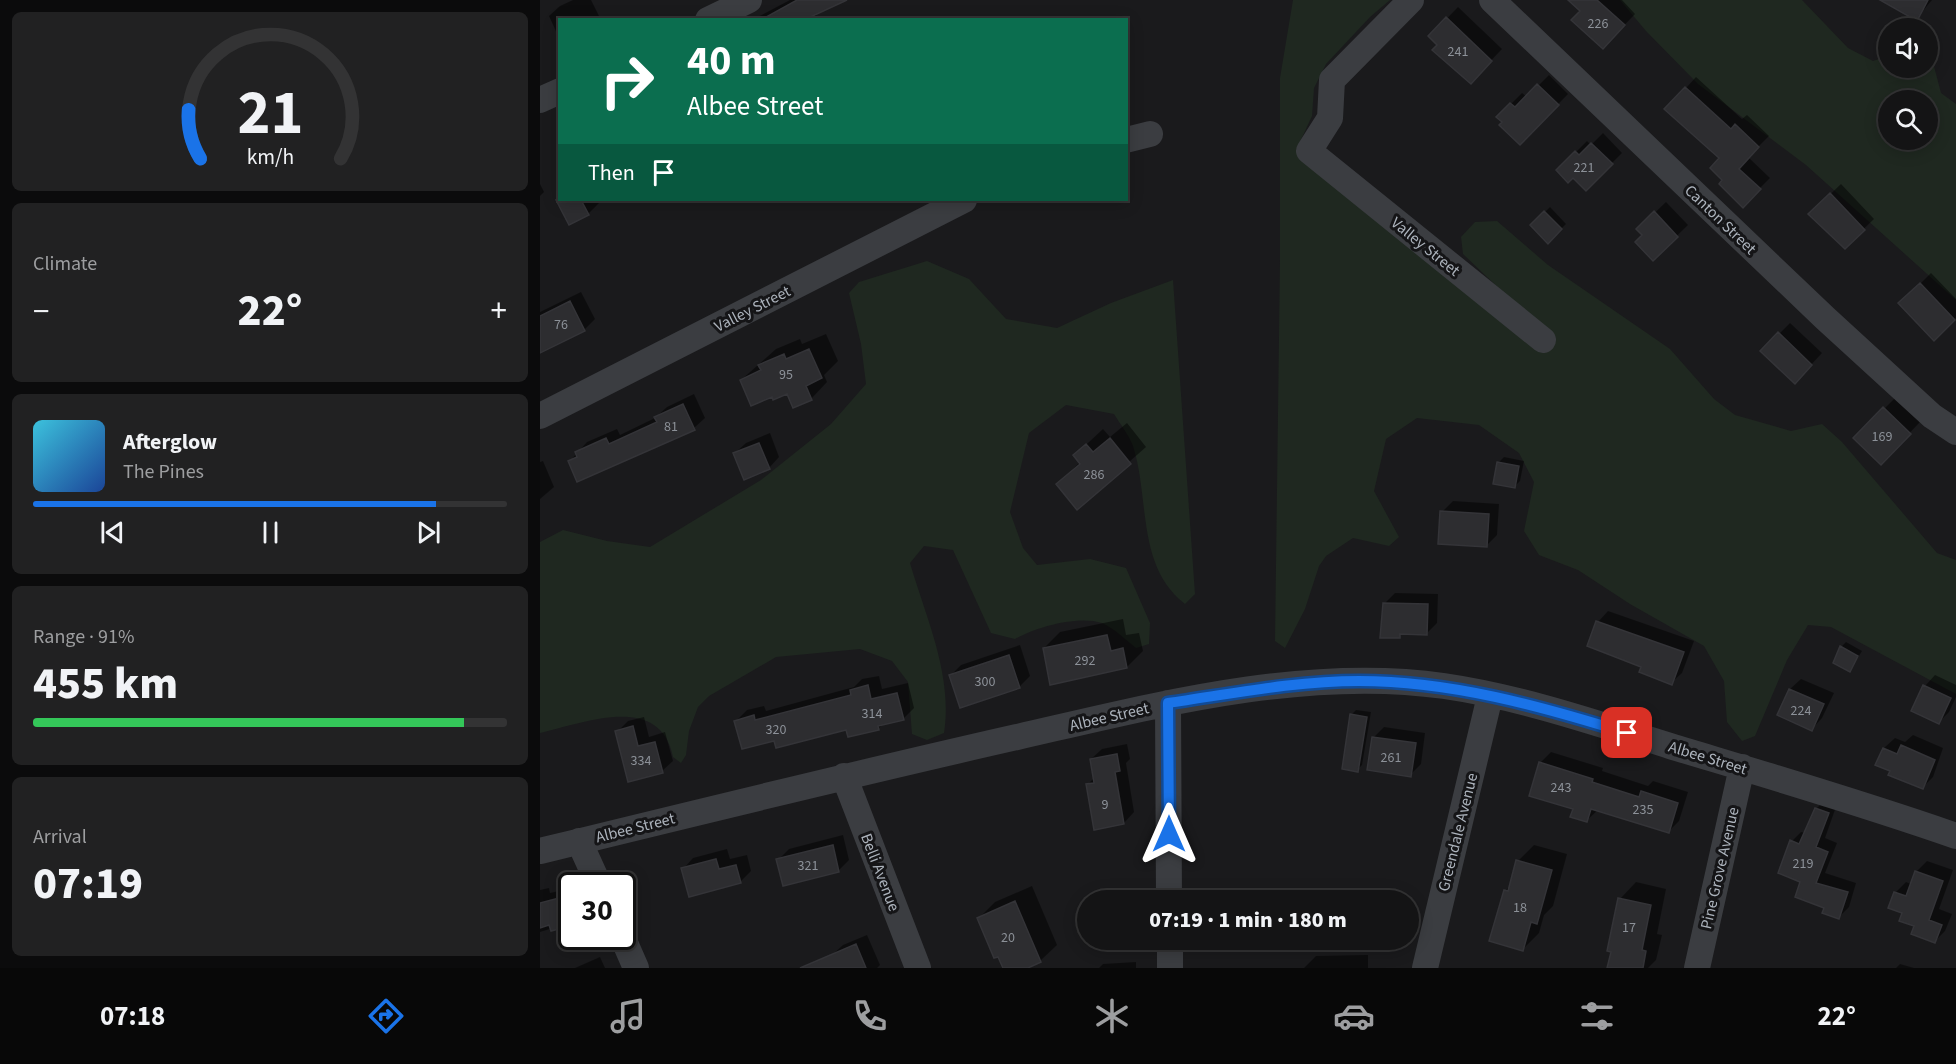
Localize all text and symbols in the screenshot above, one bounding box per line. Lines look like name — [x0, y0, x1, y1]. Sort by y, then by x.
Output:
house number: 226 — [1588, 14, 1608, 34]
map controls — [1878, 18, 1938, 150]
button: sound — [1878, 18, 1938, 78]
text: 40 m — [687, 31, 776, 91]
icon: right — [588, 42, 666, 120]
house number: 241 — [1448, 42, 1468, 62]
text: 21 — [237, 69, 303, 158]
text: Albee Street — [687, 87, 823, 126]
button: search — [1878, 90, 1938, 150]
text: km/h — [246, 142, 294, 173]
icon: arrive — [647, 156, 680, 189]
text: Then — [588, 157, 635, 189]
house number: 221 — [1574, 158, 1594, 178]
street label: Canton Street — [1680, 180, 1761, 260]
street label: Valley Street — [1386, 212, 1465, 282]
text: Climate — [33, 250, 97, 278]
text: 22° — [238, 279, 302, 343]
street label: Valley Street — [711, 280, 795, 338]
text: − — [33, 288, 49, 335]
text: + — [491, 288, 507, 335]
house number: 76 — [554, 315, 568, 335]
house number: 95 — [779, 365, 793, 385]
house number: 81 — [664, 417, 678, 437]
text: Afterglow — [123, 426, 217, 458]
house number: 169 — [1872, 427, 1892, 447]
text: The Pines — [123, 458, 204, 486]
house number: 286 — [1084, 465, 1104, 485]
icon: previous — [96, 516, 129, 549]
icon: pause — [254, 516, 287, 549]
icon: next — [412, 516, 445, 549]
text: Range · 91% — [33, 623, 134, 651]
house number: 292 — [1075, 651, 1095, 671]
text: 455 km — [33, 652, 178, 716]
house number: 300 — [975, 672, 995, 692]
street label: Albee Street — [1067, 697, 1152, 737]
house number: 224 — [1791, 701, 1811, 721]
house number: 314 — [862, 704, 882, 724]
pin — [1601, 707, 1652, 758]
icon: arrive — [1610, 716, 1643, 749]
house number: 320 — [766, 720, 786, 740]
street label: Albee Street — [1666, 736, 1750, 780]
house number: 261 — [1381, 748, 1401, 768]
house number: 334 — [631, 751, 651, 771]
street label: Greendale Avenue — [1433, 771, 1483, 894]
house number: 243 — [1551, 778, 1571, 798]
house number: 9 — [1102, 795, 1109, 815]
house number: 235 — [1633, 800, 1653, 820]
position arrow — [1137, 802, 1201, 866]
street label: Pine Grove Avenue — [1695, 805, 1745, 931]
street label: Albee Street — [593, 807, 678, 848]
text: Arrival — [33, 823, 87, 851]
street label: Belli Avenue — [855, 830, 905, 915]
text: 07:19 — [33, 852, 143, 916]
house number: 219 — [1793, 854, 1813, 874]
house number: 321 — [798, 856, 818, 876]
speed limit sign: 30 — [558, 872, 636, 950]
house number: 18 — [1513, 898, 1527, 918]
text: 07:19 · 1 min · 180 m — [1149, 904, 1347, 936]
house number: 17 — [1622, 918, 1636, 938]
house number: 20 — [1001, 928, 1015, 948]
icon: directions — [365, 995, 407, 1037]
icon: music — [607, 995, 649, 1037]
icon: phone — [849, 995, 891, 1037]
icon: climate — [1091, 995, 1133, 1037]
icon: car — [1333, 995, 1375, 1037]
icon: filters — [1576, 995, 1618, 1037]
text: 07:18 — [100, 997, 165, 1036]
text: 22° — [1818, 997, 1856, 1036]

